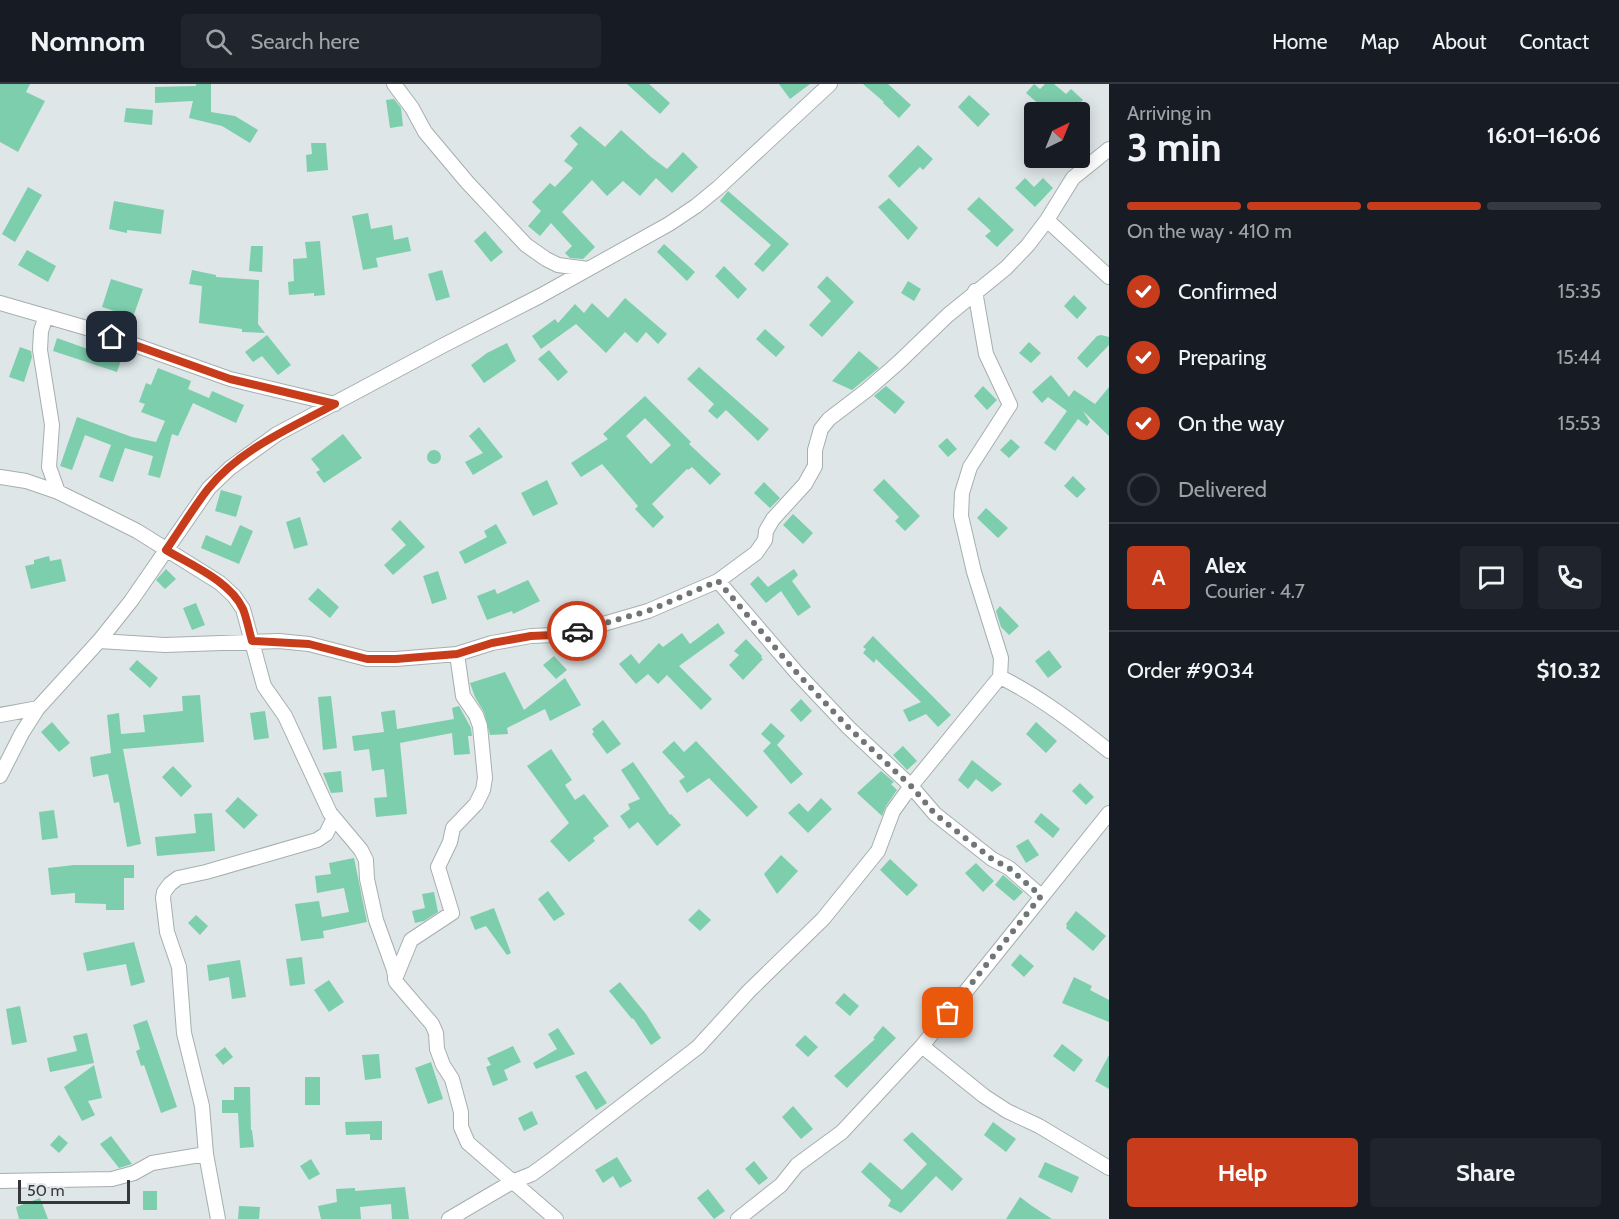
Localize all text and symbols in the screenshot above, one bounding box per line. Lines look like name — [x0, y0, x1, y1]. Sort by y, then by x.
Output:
search box — [181, 14, 601, 68]
text: Nomnom — [30, 24, 145, 58]
icon: search — [202, 25, 235, 58]
text: Search here — [250, 28, 360, 55]
text: Home — [1272, 29, 1328, 54]
text: Map — [1361, 29, 1399, 54]
text: About — [1432, 29, 1486, 54]
text: Contact — [1519, 29, 1589, 54]
text: Arriving in — [1127, 101, 1211, 125]
north arrow — [1024, 102, 1090, 168]
map controls — [1024, 102, 1090, 168]
text: 16:01–16:06 — [1487, 122, 1601, 149]
text: 3 min — [1127, 123, 1222, 171]
text: On the way · 410 m — [1127, 219, 1292, 243]
icon: check — [1127, 275, 1160, 308]
text: Confirmed — [1178, 278, 1277, 305]
text: 15:35 — [1558, 279, 1601, 303]
pin — [86, 311, 137, 362]
icon: home — [95, 320, 128, 353]
icon: check — [1127, 341, 1160, 374]
text: Preparing — [1178, 344, 1266, 371]
text: 15:44 — [1556, 345, 1601, 369]
icon: check — [1127, 407, 1160, 440]
text: On the way — [1178, 410, 1285, 437]
text: 15:53 — [1558, 411, 1601, 435]
text: Delivered — [1178, 476, 1267, 503]
button: chat — [1460, 546, 1523, 609]
button: phone — [1538, 546, 1601, 609]
text: Alex — [1205, 552, 1246, 579]
text: A — [1152, 564, 1165, 591]
text: Courier · 4.7 — [1205, 579, 1305, 603]
courier — [547, 601, 607, 661]
icon: car — [561, 615, 594, 648]
text: Order #9034 — [1127, 657, 1254, 684]
text: $10.32 — [1536, 657, 1601, 684]
pin — [922, 987, 973, 1038]
icon: bag — [931, 996, 964, 1029]
button: Help — [1127, 1138, 1358, 1207]
button: Share — [1370, 1138, 1601, 1207]
scale bar — [18, 1177, 130, 1204]
text: 50 m — [27, 1181, 64, 1200]

